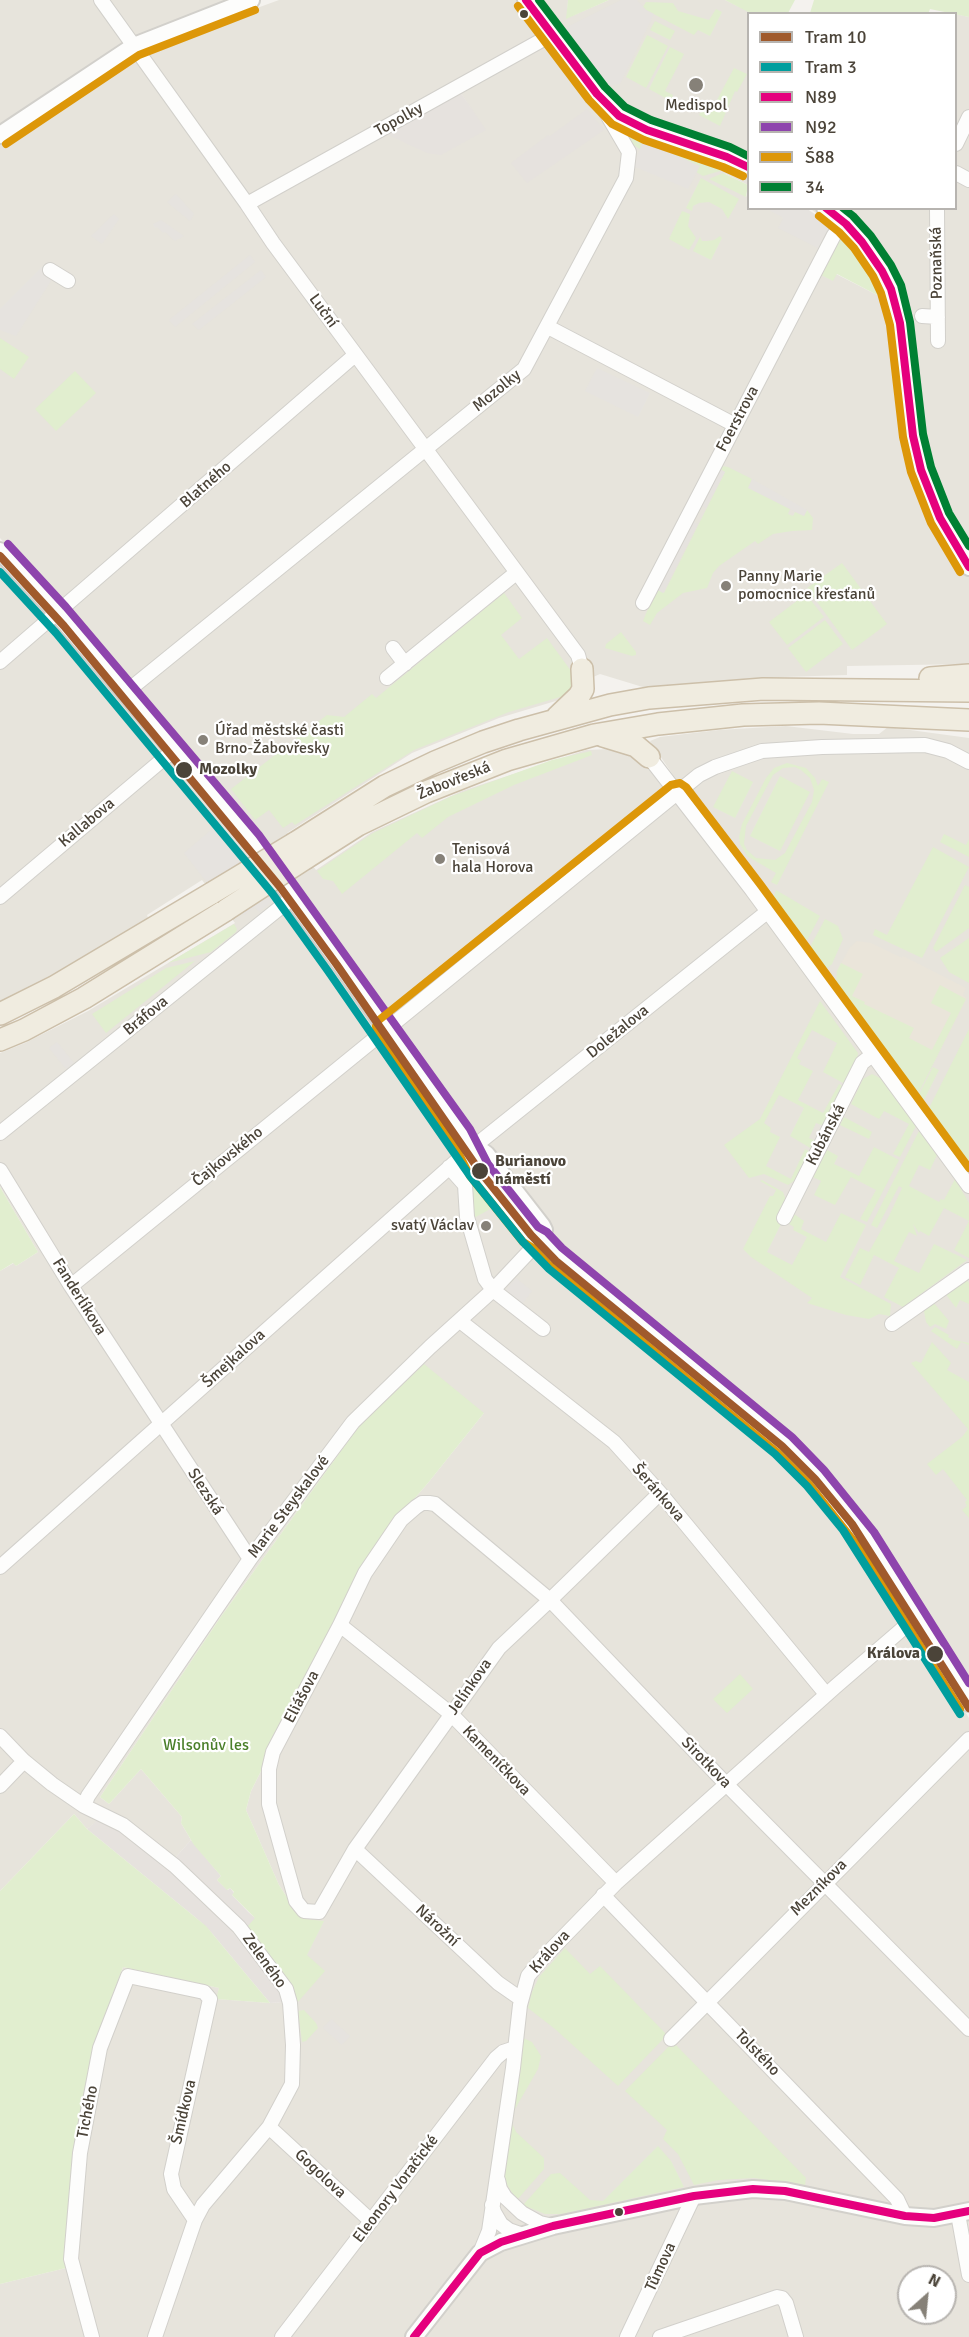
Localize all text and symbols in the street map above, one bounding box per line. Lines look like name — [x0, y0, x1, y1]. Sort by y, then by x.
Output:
unlabelled marker — [518, 8, 530, 20]
legend — [747, 12, 957, 210]
text: Tram 10 — [805, 26, 866, 48]
text: Tram 3 — [805, 56, 857, 78]
marker: Medispol — [687, 76, 705, 94]
text: N89 — [805, 86, 837, 108]
place label: Medispol — [665, 96, 727, 116]
street label: Topolky — [372, 99, 426, 141]
text: N92 — [805, 116, 837, 138]
text: Š88 — [805, 146, 834, 168]
text: 34 — [805, 176, 824, 198]
street label: Poznaňská — [927, 227, 947, 299]
street label: Luční — [304, 290, 342, 332]
street label: Mozolky — [469, 366, 525, 416]
street label: Foerstrova — [713, 383, 763, 455]
street label: Blatného — [176, 458, 236, 512]
place label: Panny Marie pomocnice křesťanů — [738, 567, 875, 605]
marker: Panny Marie pomocnice křesťanů — [719, 579, 733, 593]
place label: Úřad městské časti Brno-Žabovřesky — [215, 721, 344, 759]
marker: Úřad městské časti Brno-Žabovřesky — [196, 733, 210, 747]
street label: Žabovřeská — [414, 758, 494, 804]
marker: Mozolky — [174, 760, 194, 780]
place label: Mozolky — [199, 760, 257, 780]
street label: Kallabova — [55, 794, 119, 852]
place label: Tenisová hala Horova — [452, 840, 533, 878]
marker: Tenisová hala Horova — [433, 852, 447, 866]
street label: Bráfova — [120, 992, 172, 1040]
street label: Doležalova — [583, 1001, 653, 1063]
street label: Kubánská — [802, 1101, 850, 1169]
street label: Čajkovského — [189, 1123, 267, 1191]
place label: Burianovo náměstí — [495, 1152, 566, 1190]
marker: Burianovo náměstí — [470, 1161, 490, 1181]
place label: svatý Václav — [391, 1216, 474, 1236]
marker: svatý Václav — [479, 1219, 493, 1233]
street label: Fanderlíkova — [48, 1255, 110, 1339]
street label: Šmejkalova — [198, 1326, 270, 1392]
street label: Marie Steyskalové — [244, 1452, 334, 1562]
street label: Šeránkova — [628, 1460, 688, 1526]
street label: Slezská — [183, 1465, 227, 1519]
place label: Králova — [867, 1644, 920, 1664]
marker: Králova — [925, 1644, 945, 1664]
street label: Jelínkova — [444, 1655, 496, 1719]
street label: Eliášova — [280, 1667, 324, 1727]
street label: Kameníčkova — [458, 1722, 534, 1800]
street label: Sirotkova — [677, 1733, 735, 1793]
park label: Wilsonův les — [163, 1736, 249, 1756]
street label: Mezníkova — [787, 1856, 851, 1920]
street label: Nárožní — [411, 1901, 463, 1951]
street label: Králova — [526, 1926, 574, 1978]
street label: Zeleného — [238, 1930, 290, 1992]
street label: Tolstého — [730, 2026, 784, 2080]
street label: Šmídkova — [167, 2078, 201, 2146]
street label: Tichého — [73, 2084, 103, 2140]
street label: Eleonory Voračické — [349, 2131, 443, 2247]
street label: Gogolova — [290, 2145, 350, 2203]
unlabelled marker — [613, 2206, 625, 2218]
street label: Tůmova — [641, 2240, 681, 2294]
north arrow — [897, 2265, 957, 2325]
text: N — [925, 2269, 944, 2292]

